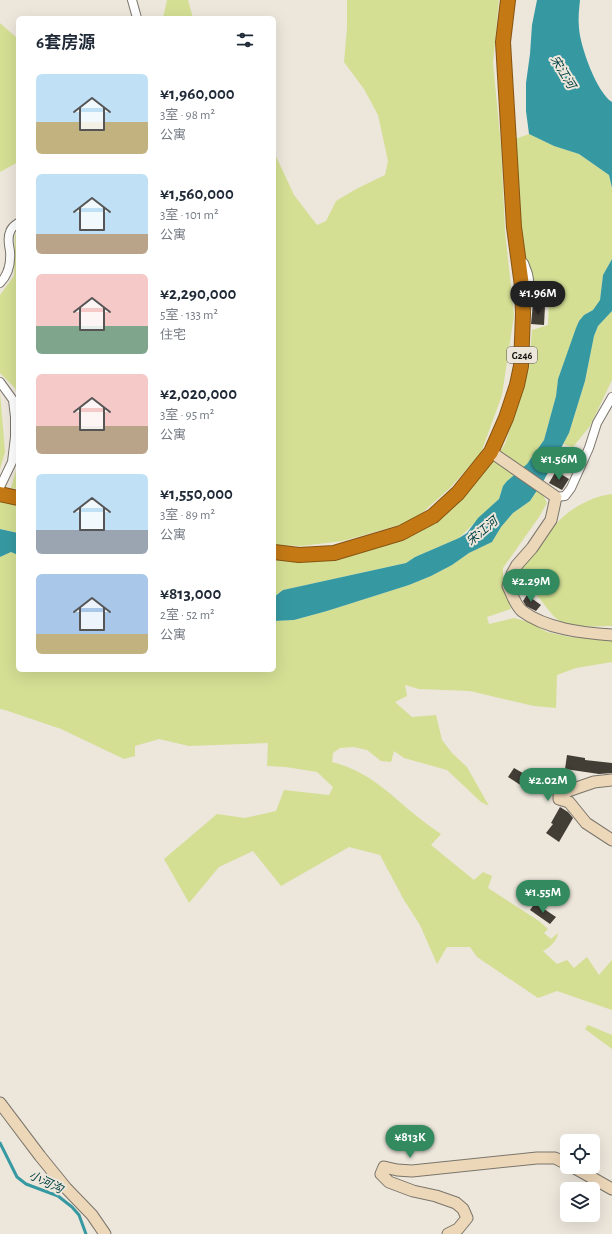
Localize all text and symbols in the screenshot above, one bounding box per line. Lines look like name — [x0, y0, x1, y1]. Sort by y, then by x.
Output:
icon: filters — [234, 29, 256, 51]
text: 6套房源 — [36, 34, 95, 51]
water label: 宋江河 — [549, 53, 579, 92]
text: ¥1,960,000 — [160, 85, 235, 102]
icon: home — [68, 90, 116, 138]
text: 3室 · 98 m² — [160, 109, 215, 122]
text: 公寓 — [160, 129, 186, 142]
text: ¥1,560,000 — [160, 185, 234, 202]
icon: home — [68, 190, 116, 238]
text: 3室 · 101 m² — [160, 209, 219, 222]
text: 公寓 — [160, 229, 186, 242]
pin: ¥1.96M — [505, 281, 571, 315]
text: ¥2,290,000 — [160, 285, 236, 302]
text: ¥1.96M — [519, 287, 557, 300]
icon: home — [68, 290, 116, 338]
text: 5室 · 133 m² — [160, 309, 218, 322]
text: 住宅 — [160, 329, 186, 342]
road number: G246 — [507, 347, 537, 363]
text: ¥2,020,000 — [160, 385, 237, 402]
icon: home — [68, 390, 116, 438]
text: 3室 · 95 m² — [160, 409, 214, 422]
text: 公寓 — [160, 429, 186, 442]
pin: ¥1.56M — [526, 447, 592, 481]
text: ¥1.56M — [541, 453, 577, 466]
text: ¥1,550,000 — [160, 485, 233, 502]
icon: home — [68, 490, 116, 538]
text: 3室 · 89 m² — [160, 509, 215, 522]
water label: 宋江河 — [464, 513, 501, 547]
text: 公寓 — [160, 529, 186, 542]
pin: ¥2.29M — [498, 569, 564, 603]
text: ¥2.29M — [512, 575, 550, 588]
text: ¥813,000 — [160, 585, 221, 602]
icon: home — [68, 590, 116, 638]
text: 2室 · 52 m² — [160, 609, 215, 622]
text: 公寓 — [160, 629, 186, 642]
pin: ¥2.02M — [515, 768, 581, 802]
text: ¥2.02M — [528, 774, 568, 787]
pin: ¥1.55M — [510, 880, 576, 914]
text: ¥1.55M — [525, 886, 561, 899]
pin: ¥813K — [382, 1125, 438, 1159]
text: ¥813K — [394, 1131, 426, 1144]
map controls — [560, 1134, 600, 1222]
button: locate — [560, 1134, 600, 1174]
water label: 小河沟 — [27, 1168, 67, 1196]
button: layers — [560, 1182, 600, 1222]

